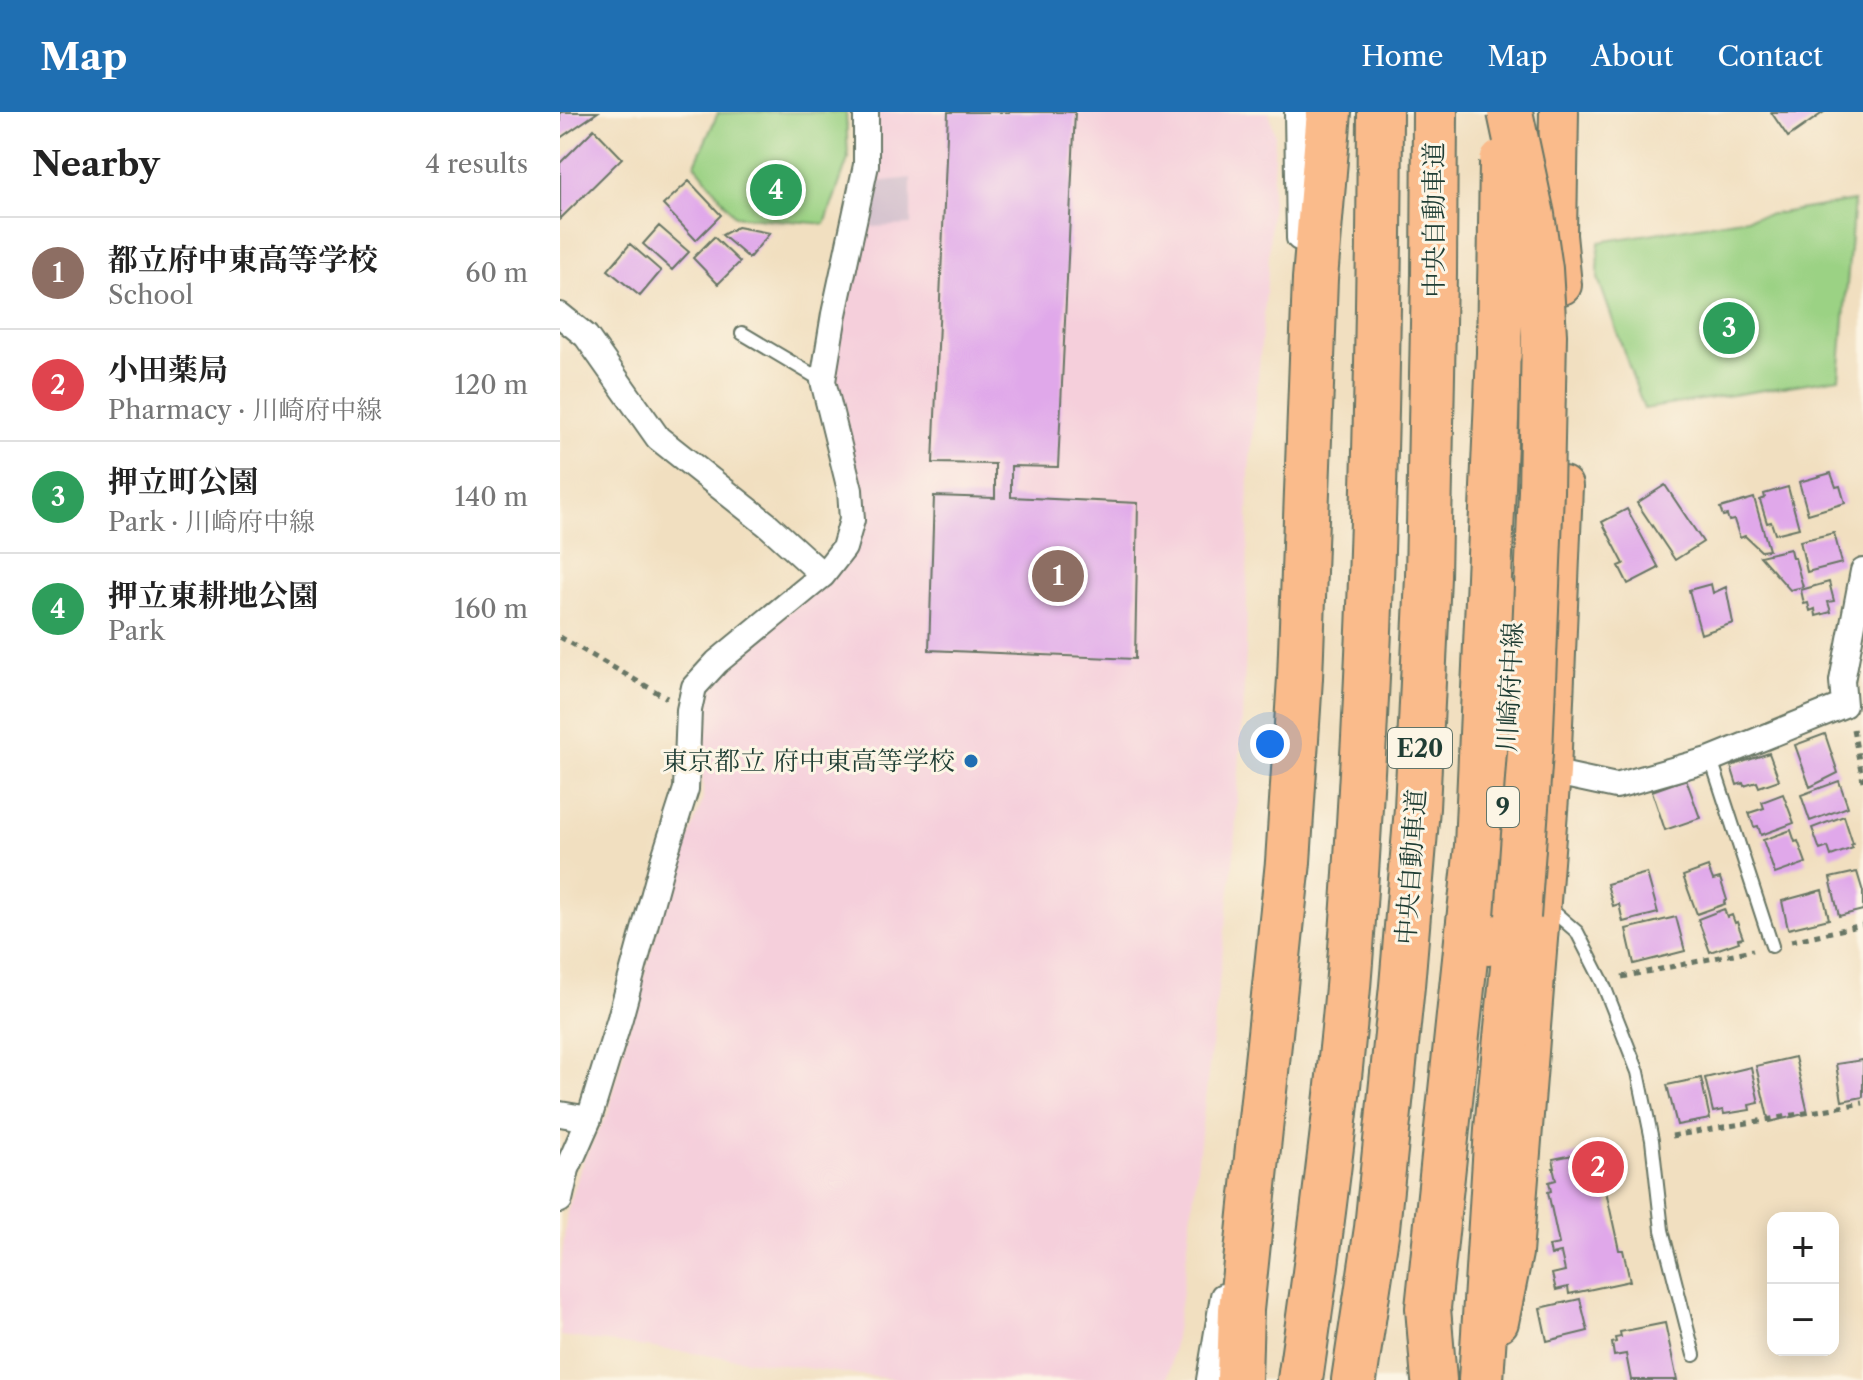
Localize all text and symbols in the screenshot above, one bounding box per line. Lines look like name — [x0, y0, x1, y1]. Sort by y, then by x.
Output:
text: Map — [40, 33, 128, 80]
text: Home — [1361, 39, 1443, 73]
text: Map — [1487, 39, 1547, 73]
text: About — [1591, 39, 1673, 73]
text: Contact — [1717, 39, 1823, 73]
street label: 中央自動車道 — [1418, 142, 1450, 298]
text: Nearby — [32, 143, 160, 185]
text: 4 results — [425, 148, 528, 180]
pin: 4 — [750, 160, 802, 220]
text: 都立府中東高等学校 — [108, 241, 378, 278]
text: 1 — [52, 257, 64, 289]
text: 60 m — [465, 257, 528, 289]
text: School — [108, 279, 193, 311]
pin: 3 — [1703, 298, 1755, 358]
text: 小田薬局 — [108, 351, 228, 388]
text: 2 — [50, 369, 66, 401]
text: 120 m — [454, 369, 528, 401]
text: Pharmacy · 川崎府中線 — [108, 394, 382, 426]
text: 押立町公園 — [108, 463, 258, 500]
text: 3 — [51, 481, 65, 513]
text: 140 m — [454, 481, 528, 513]
text: Park · 川崎府中線 — [108, 506, 315, 538]
pin: 1 — [1032, 546, 1084, 606]
text: 押立東耕地公園 — [108, 577, 318, 614]
text: 4 — [50, 593, 66, 625]
text: 160 m — [454, 593, 528, 625]
text: Park — [108, 615, 165, 647]
street label: 川崎府中線 — [1491, 621, 1529, 753]
your location — [1250, 724, 1290, 764]
road number: E20 — [1388, 728, 1452, 768]
place label: 東京都立 府中東高等学校 — [662, 745, 955, 777]
marker: 東京都立 府中東高等学校 — [962, 752, 980, 770]
road number: 9 — [1487, 787, 1519, 827]
street label: 中央自動車道 — [1390, 788, 1432, 946]
pin: 2 — [1572, 1137, 1624, 1197]
map controls — [1767, 1212, 1839, 1356]
button: + — [1767, 1212, 1839, 1284]
button: − — [1767, 1284, 1839, 1356]

